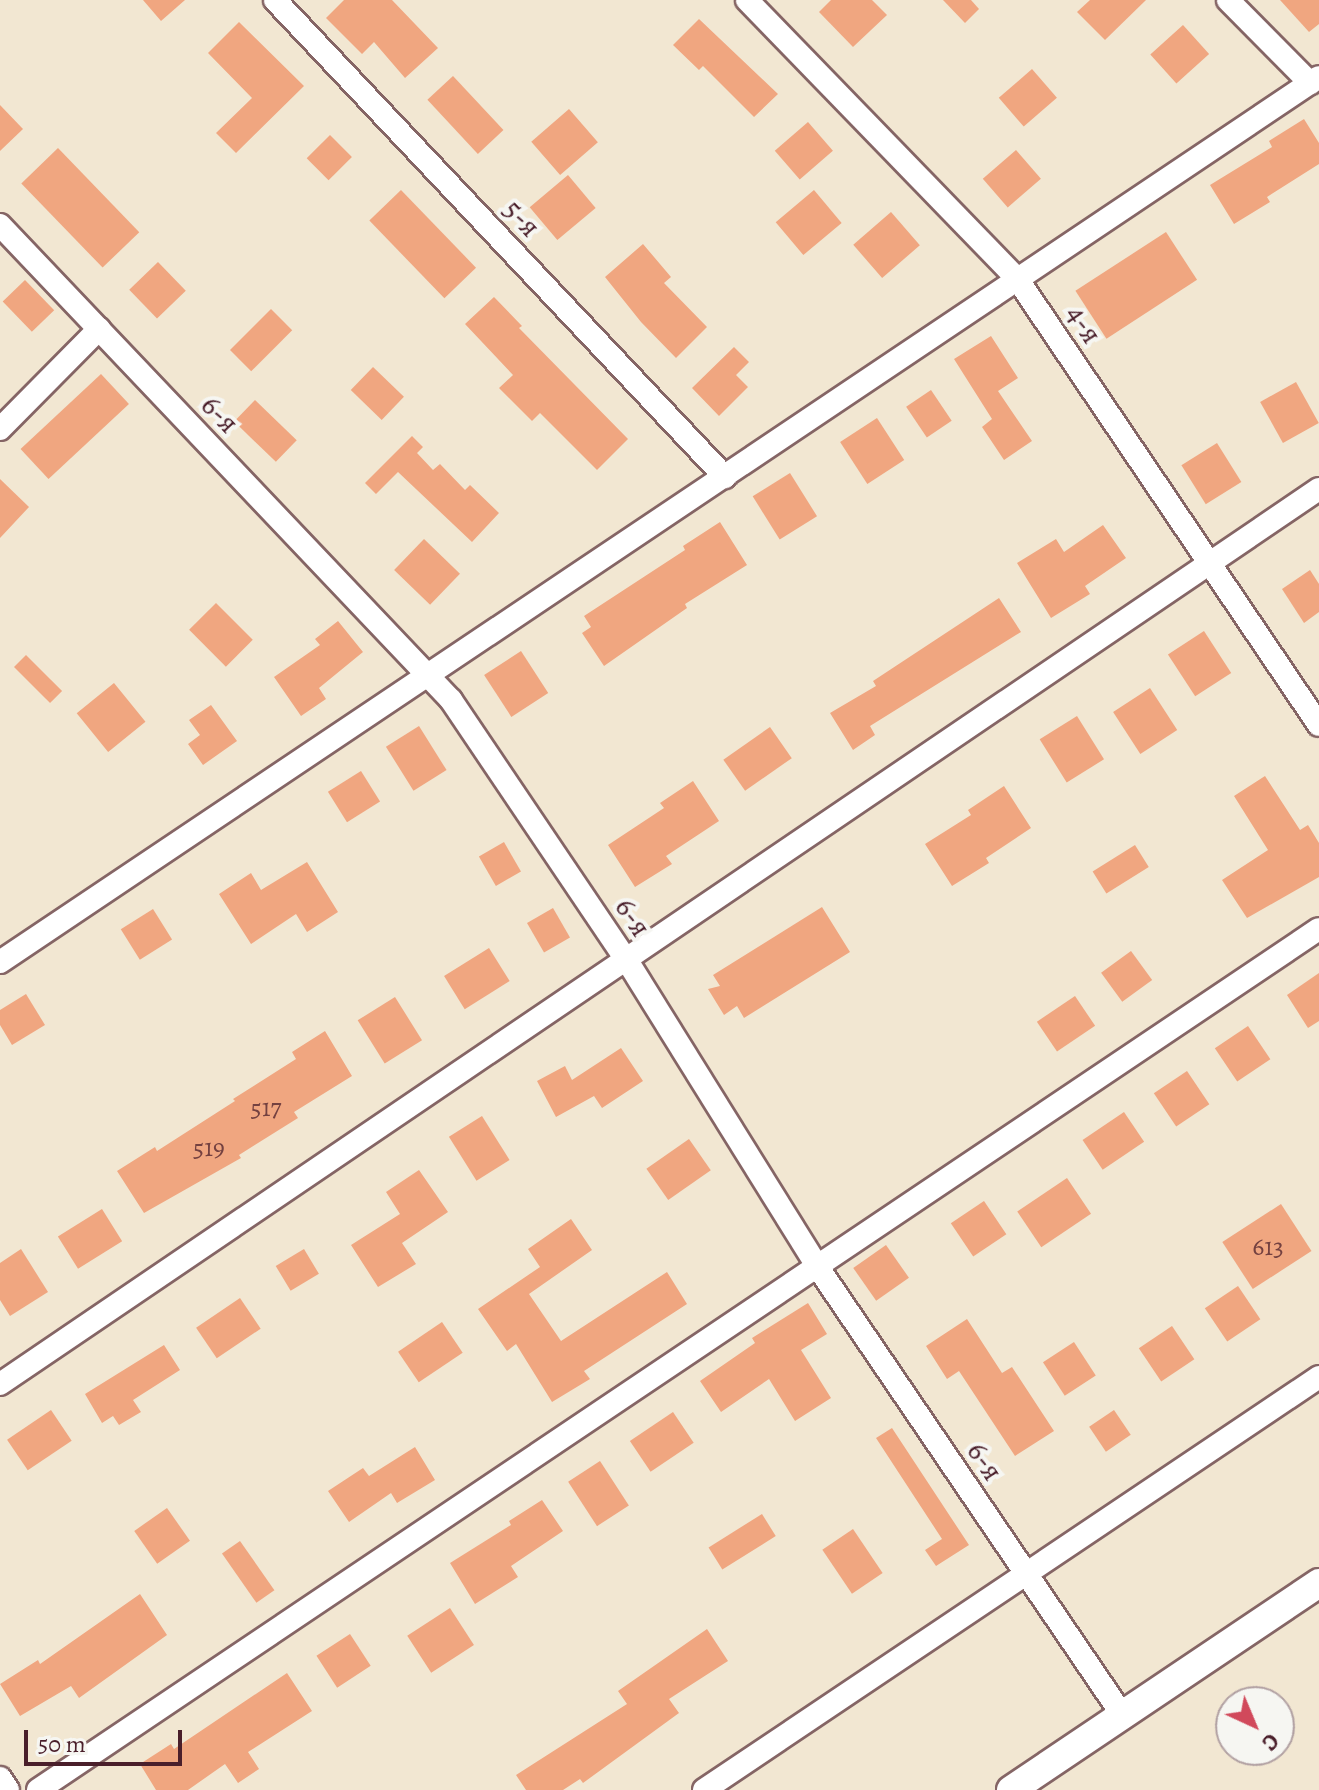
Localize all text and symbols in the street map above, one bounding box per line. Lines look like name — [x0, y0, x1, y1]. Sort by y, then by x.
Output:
street label: 5-я — [496, 192, 548, 244]
street label: 4-я — [1058, 298, 1110, 350]
street label: 6-я — [193, 387, 247, 441]
street label: 6-я — [607, 891, 659, 943]
house number: 517 — [251, 1092, 281, 1124]
house number: 519 — [193, 1132, 225, 1164]
house number: 613 — [1252, 1231, 1284, 1263]
street label: 6-я — [959, 1435, 1011, 1487]
north arrow — [1215, 1686, 1295, 1766]
scale bar — [28, 1714, 186, 1764]
text: С — [1255, 1726, 1286, 1757]
text: 50 m — [38, 1728, 86, 1760]

